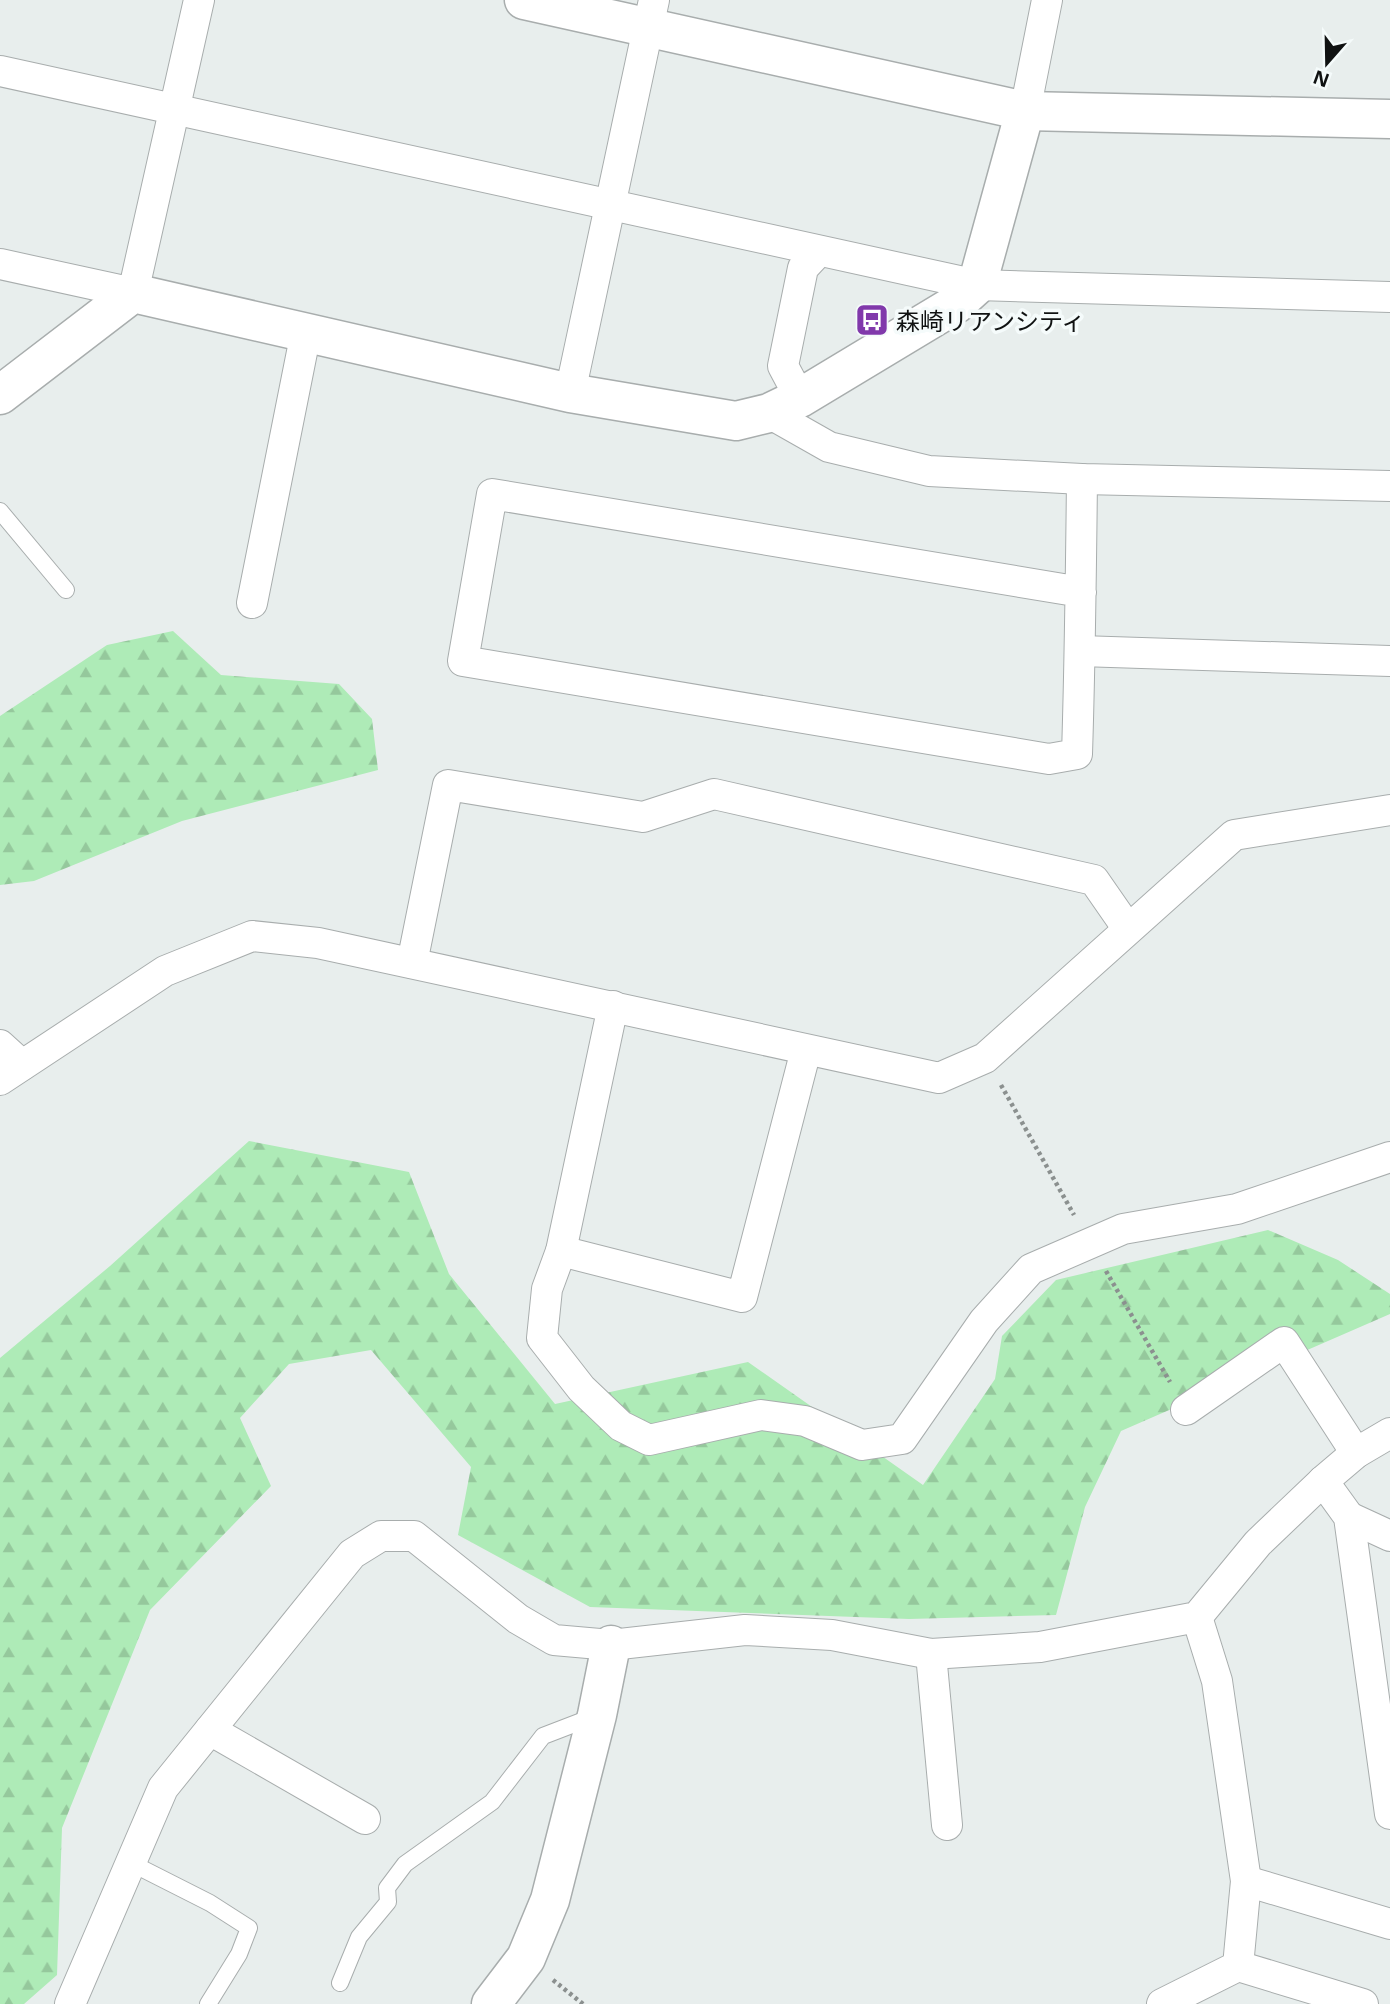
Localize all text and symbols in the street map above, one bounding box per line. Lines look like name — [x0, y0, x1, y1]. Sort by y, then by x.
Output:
north arrow — [1292, 28, 1362, 98]
text: N — [1309, 64, 1333, 94]
bus stop icon: 森崎リアンシティ — [853, 301, 891, 339]
place label: 森崎リアンシティ — [896, 304, 1086, 337]

